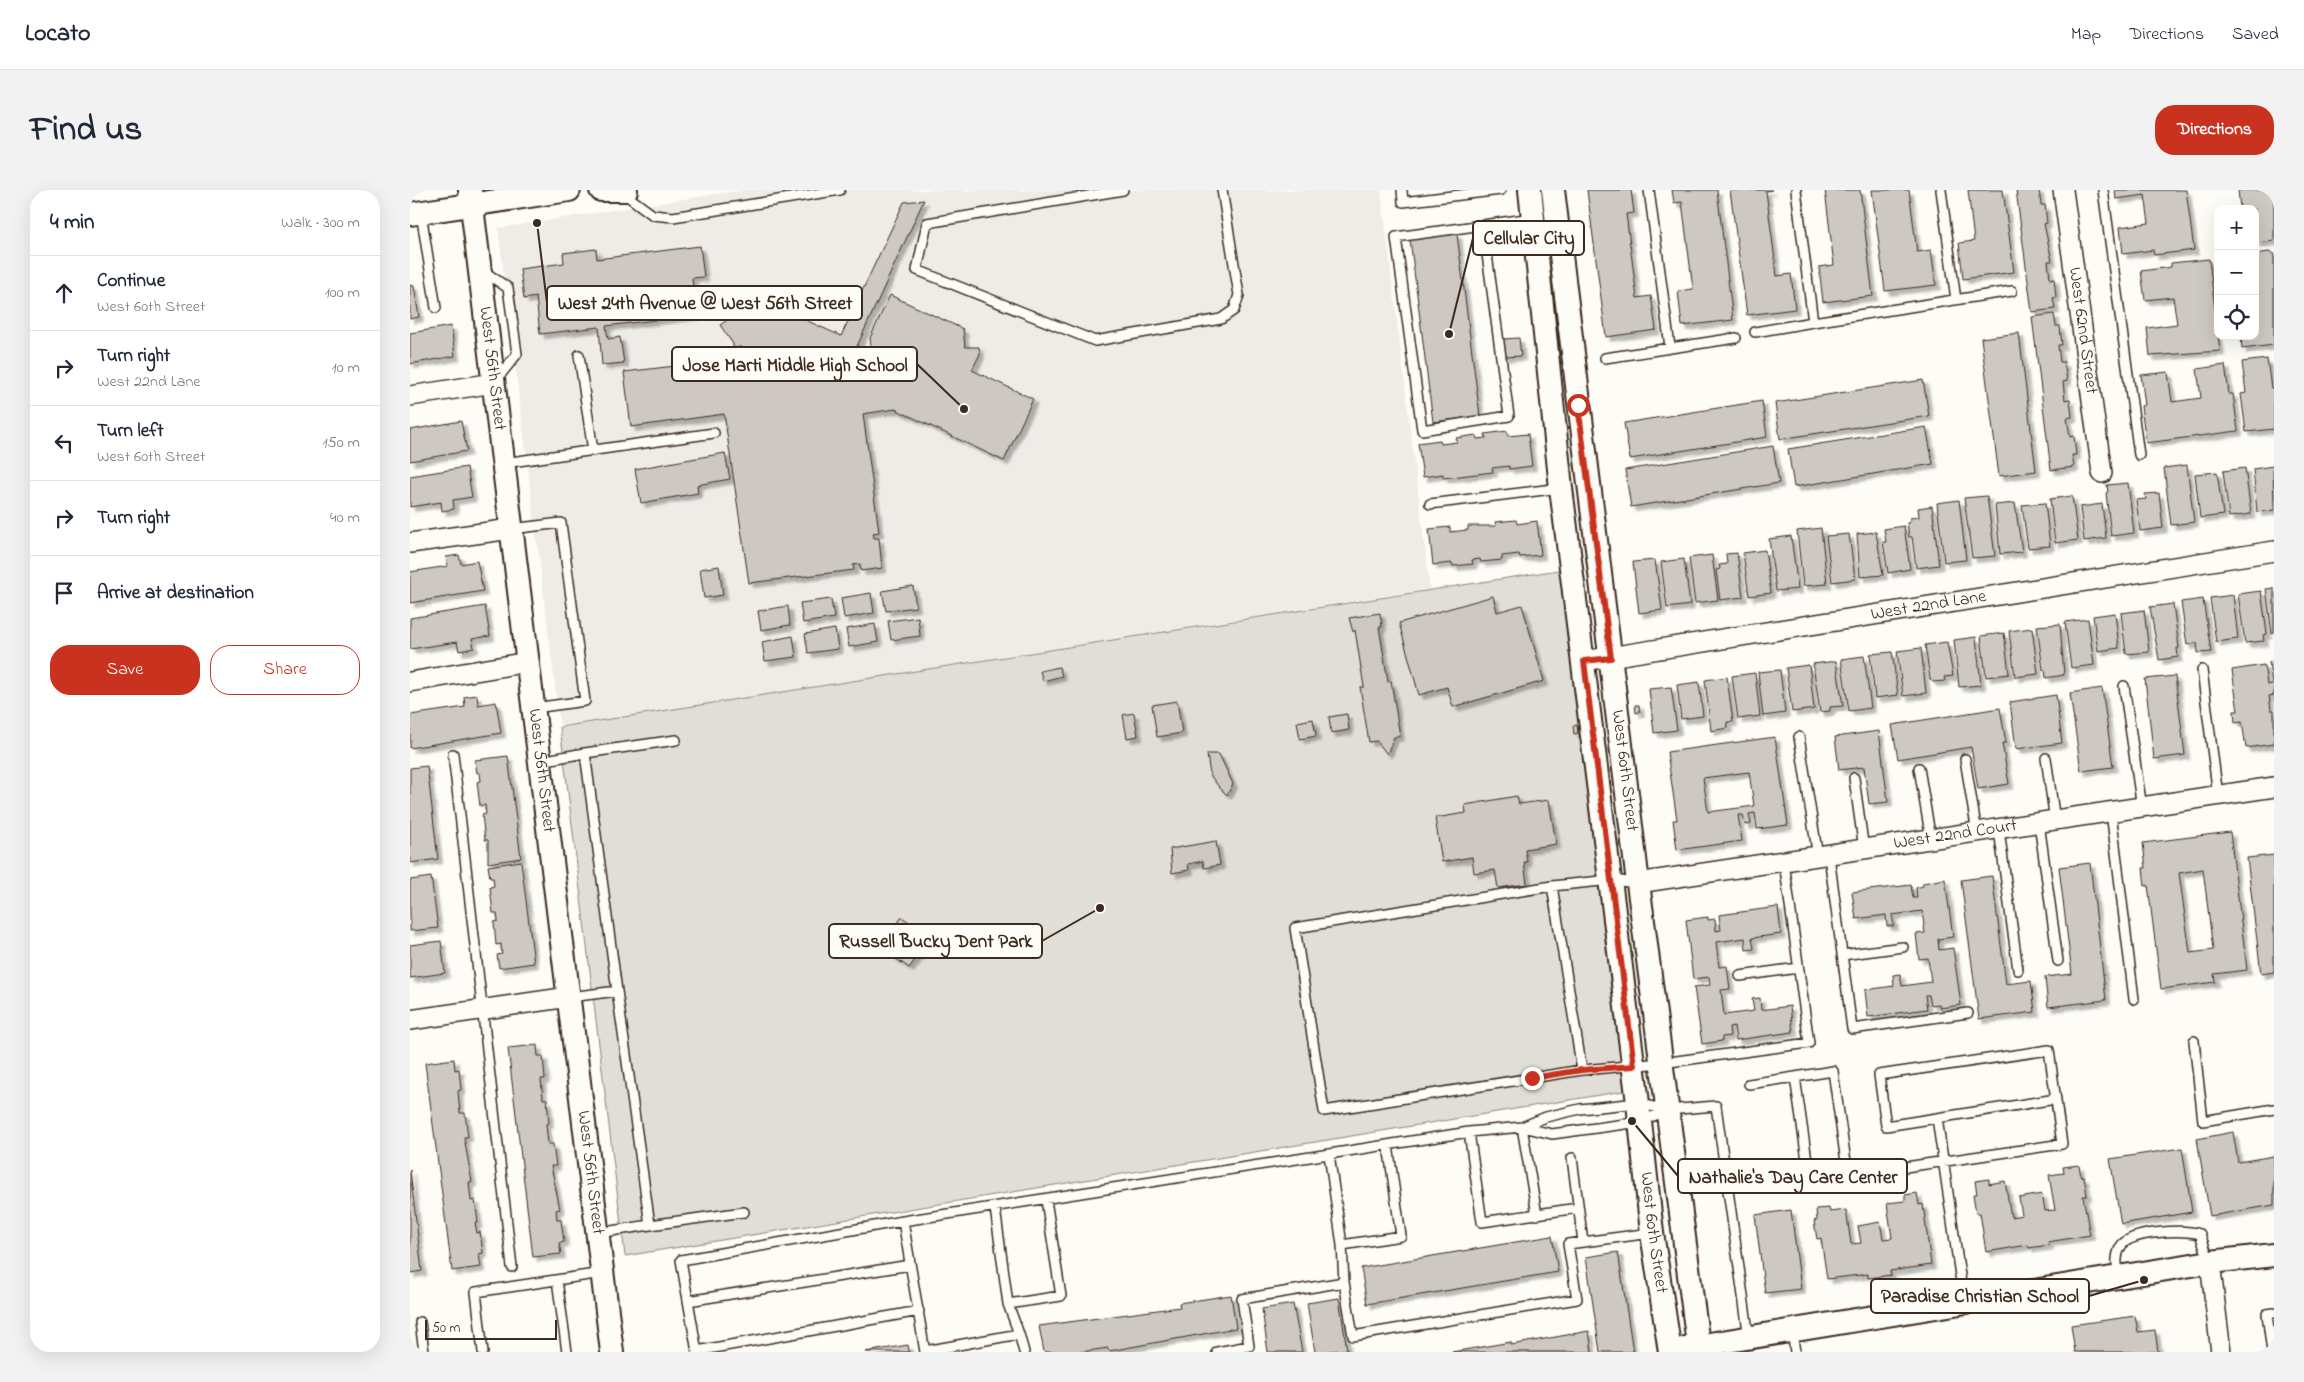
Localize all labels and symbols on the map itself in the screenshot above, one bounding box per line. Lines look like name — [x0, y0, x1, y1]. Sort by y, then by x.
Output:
callout: Cellular City — [1473, 221, 1584, 255]
text: Cellular City — [1483, 226, 1575, 255]
street label: West 62nd Street — [2061, 266, 2104, 396]
callout: West 24th Avenue @ West 56th Street — [547, 286, 862, 320]
text: West 24th Avenue @ West 56th Street — [558, 290, 853, 318]
street label: West 56th Street — [471, 305, 512, 432]
callout: Jose Marti Middle High School — [672, 347, 917, 381]
text: Jose Marti Middle High School — [682, 353, 908, 382]
route start — [1567, 394, 1590, 417]
street label: West 22nd Lane — [1869, 584, 1989, 628]
street label: West 56th Street — [521, 707, 561, 834]
street label: West 60th Street — [1604, 709, 1645, 833]
street label: West 22nd Court — [1892, 813, 2019, 857]
callout: Russell Bucky Dent Park — [829, 924, 1042, 958]
text: Russell Bucky Dent Park — [839, 929, 1033, 958]
route end — [1521, 1067, 1544, 1090]
street label: West 56th Street — [570, 1109, 611, 1236]
callout: Nathalie's Day Care Center — [1678, 1159, 1907, 1193]
text: Nathalie's Day Care Center — [1689, 1165, 1898, 1194]
street label: West 60th Street — [1633, 1171, 1674, 1295]
callout: Paradise Christian School — [1871, 1279, 2089, 1313]
text: Paradise Christian School — [1881, 1284, 2079, 1311]
scale bar — [425, 1317, 558, 1340]

